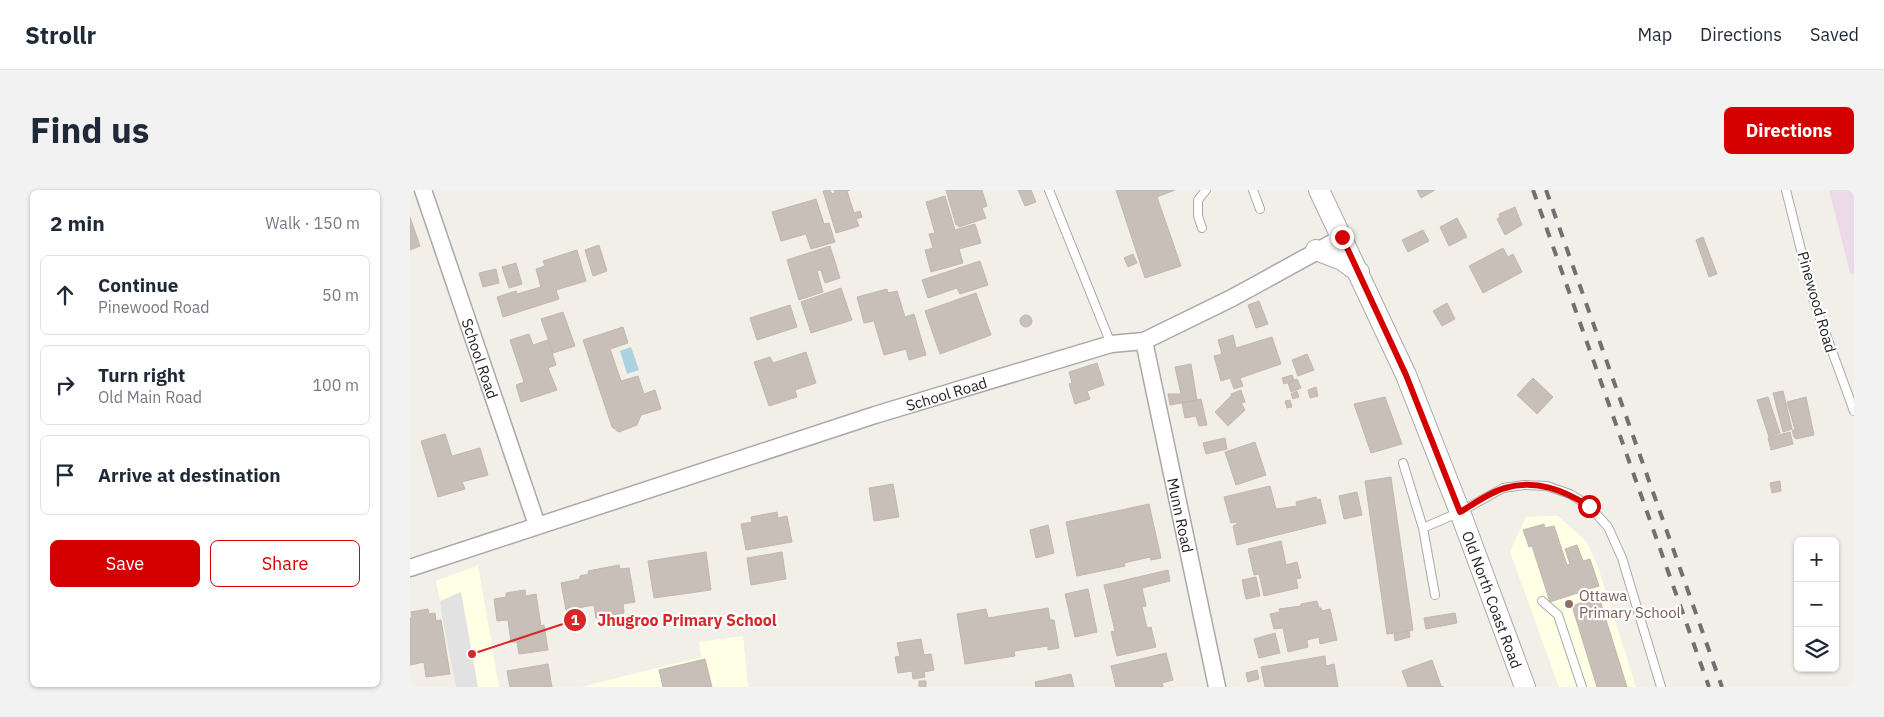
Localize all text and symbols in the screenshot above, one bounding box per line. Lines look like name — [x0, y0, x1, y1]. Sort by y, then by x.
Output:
text: Strollr — [25, 19, 96, 51]
text: Map — [1637, 23, 1672, 46]
text: Directions — [1700, 23, 1782, 46]
text: Saved — [1810, 23, 1859, 46]
text: Find us — [30, 107, 149, 153]
button: Directions — [1724, 107, 1854, 154]
text: 2 min — [50, 209, 105, 237]
text: Walk · 150 m — [265, 213, 360, 233]
route end — [1331, 226, 1354, 249]
street label: Pinewood Road — [1793, 249, 1841, 355]
text: Continue — [98, 273, 178, 297]
icon: ahead — [51, 281, 79, 309]
text: 50 m — [322, 285, 359, 305]
text: Pinewood Road — [98, 297, 209, 317]
street label: School Road — [458, 316, 503, 401]
text: Turn right — [98, 363, 185, 387]
icon: right — [51, 371, 79, 399]
street label: School Road — [903, 372, 989, 415]
text: 100 m — [312, 375, 359, 395]
text: Old Main Road — [98, 387, 202, 407]
icon: arrive — [51, 461, 79, 489]
text: Arrive at destination — [98, 463, 281, 487]
street label: Munn Road — [1164, 476, 1198, 554]
route start — [1578, 495, 1601, 518]
street label: Old North Coast Road — [1458, 528, 1527, 671]
map controls — [1794, 537, 1839, 672]
button: + — [1794, 537, 1839, 582]
button: Save — [50, 540, 200, 587]
button: Share — [210, 540, 360, 587]
button: − — [1794, 582, 1839, 627]
place label: Ottawa Primary School — [1579, 586, 1681, 622]
marker: Ottawa Primary School — [1563, 598, 1575, 610]
callout: Jhugroo Primary School — [562, 604, 787, 635]
text: 1 — [570, 610, 580, 629]
text: Jhugroo Primary School — [597, 610, 777, 630]
button: layers — [1794, 627, 1839, 672]

